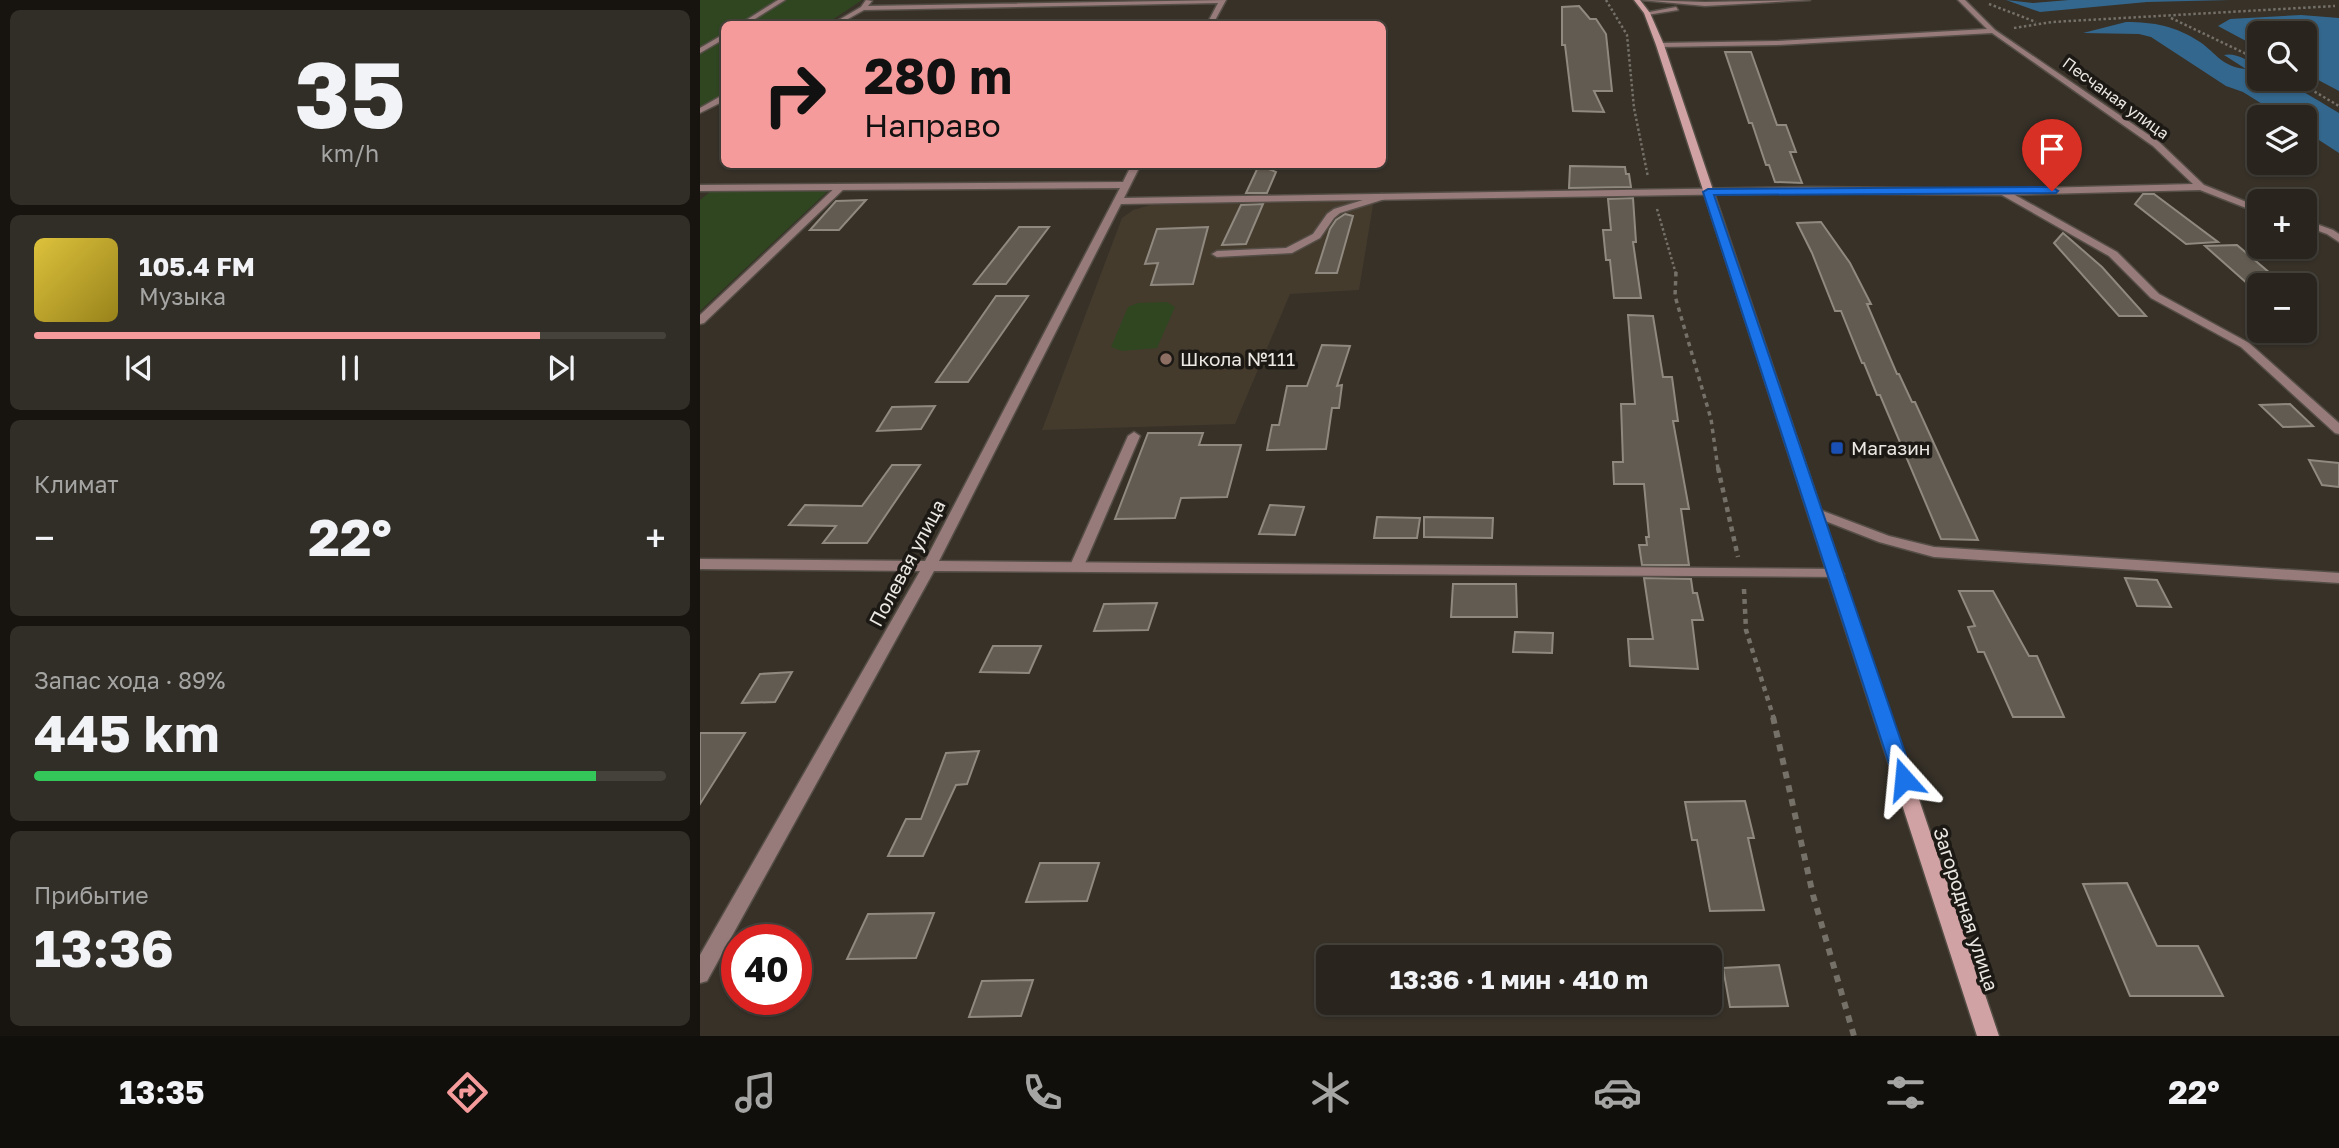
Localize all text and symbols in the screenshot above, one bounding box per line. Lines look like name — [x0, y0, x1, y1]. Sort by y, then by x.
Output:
map controls — [2247, 21, 2317, 343]
button: search — [2247, 21, 2317, 91]
text: 35 — [294, 39, 406, 148]
text: 280 m — [864, 46, 1012, 105]
icon: right — [749, 49, 840, 140]
street label: Песчаная улица — [2059, 53, 2173, 143]
button: layers — [2247, 105, 2317, 175]
text: Направо — [864, 106, 1001, 144]
pin — [2022, 119, 2082, 191]
icon: arrive — [2033, 130, 2071, 168]
text: km/h — [321, 139, 379, 167]
button: + — [2247, 189, 2317, 259]
text: 105.4 FM — [139, 251, 255, 282]
button: − — [2247, 273, 2317, 343]
text: Музыка — [139, 282, 226, 310]
place label: Школа №111 — [1180, 347, 1295, 370]
icon: previous — [120, 349, 158, 387]
icon: pause — [331, 349, 369, 387]
icon: next — [542, 349, 580, 387]
marker: Школа №111 — [1158, 351, 1174, 367]
place label: Магазин — [1851, 436, 1930, 459]
marker: Магазин — [1829, 440, 1845, 456]
text: Климат — [34, 470, 119, 498]
street label: Полевая улица — [863, 495, 950, 630]
text: 22° — [308, 505, 392, 567]
text: − — [34, 515, 55, 560]
text: + — [645, 515, 666, 560]
text: Запас хода · 89% — [34, 666, 225, 694]
text: 445 km — [34, 701, 219, 763]
position arrow — [1867, 742, 1941, 816]
street label: Загородная улица — [1929, 824, 2004, 994]
text: Прибытие — [34, 881, 149, 909]
text: 13:36 — [34, 916, 174, 978]
speed limit sign: 40 — [721, 924, 812, 1015]
text: 13:36 · 1 мин · 410 m — [1390, 964, 1648, 995]
icon: directions — [443, 1068, 492, 1117]
icon: music — [731, 1068, 780, 1117]
icon: phone — [1018, 1068, 1067, 1117]
icon: climate — [1306, 1068, 1355, 1117]
icon: car — [1593, 1068, 1642, 1117]
icon: filters — [1881, 1068, 1930, 1117]
text: 13:35 — [119, 1073, 205, 1111]
text: 22° — [2168, 1073, 2220, 1111]

